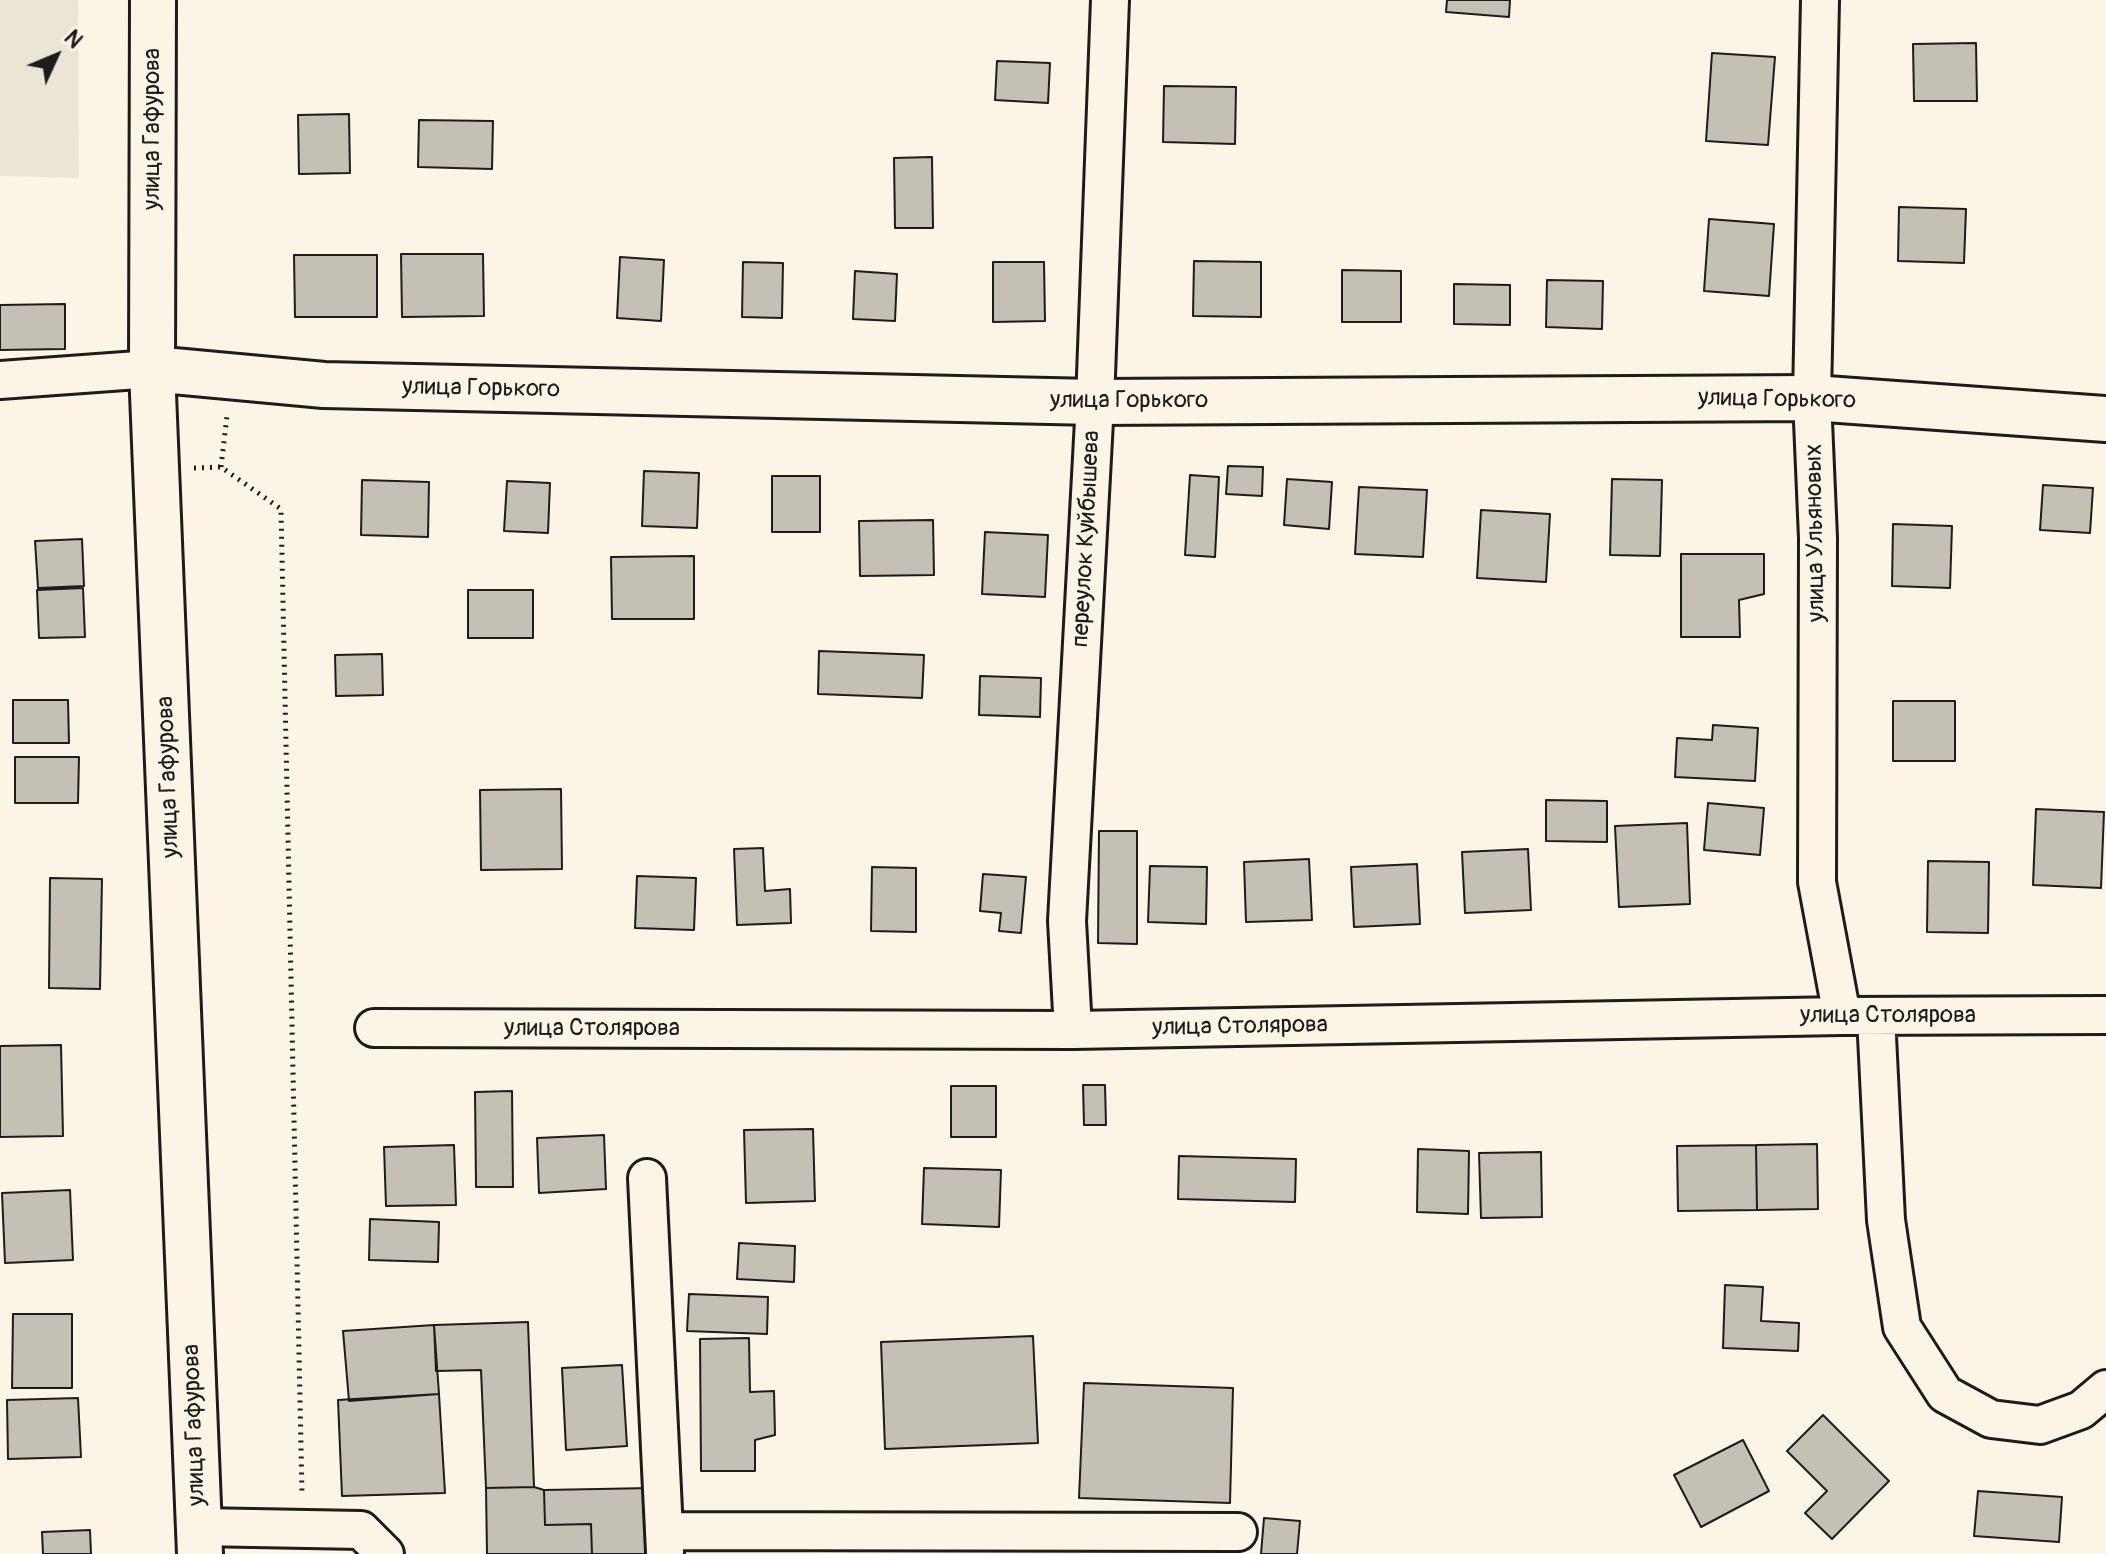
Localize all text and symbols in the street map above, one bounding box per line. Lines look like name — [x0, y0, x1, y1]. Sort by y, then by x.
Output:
north arrow — [16, 16, 96, 96]
text: N — [58, 24, 89, 54]
street label: улица Гафурова — [139, 48, 167, 210]
street label: улица Горького — [402, 373, 560, 405]
street label: улица Горького — [1698, 384, 1856, 416]
street label: улица Горького — [1050, 387, 1208, 415]
street label: переулок Куйбышева — [1067, 430, 1107, 648]
street label: улица Ульяновых — [1800, 444, 1832, 622]
street label: улица Гафурова — [152, 696, 186, 858]
street label: улица Столярова — [1800, 1002, 1976, 1030]
street label: улица Столярова — [1152, 1011, 1328, 1043]
street label: улица Столярова — [504, 1015, 680, 1043]
street label: улица Гафурова — [178, 1344, 212, 1506]

